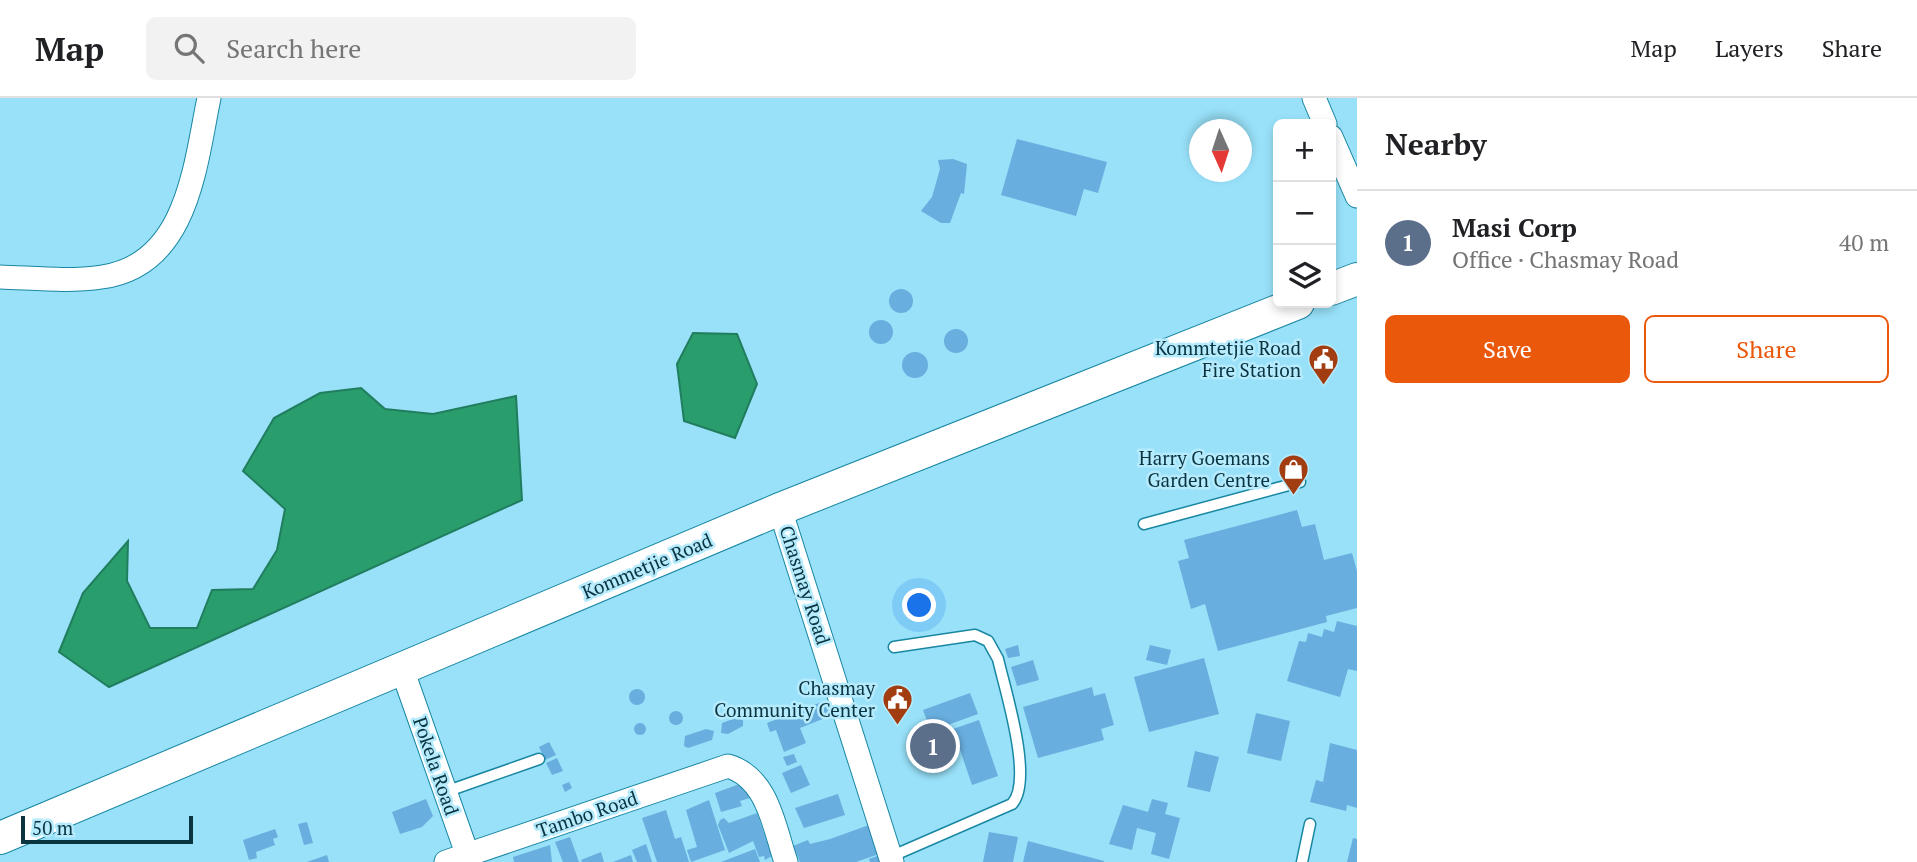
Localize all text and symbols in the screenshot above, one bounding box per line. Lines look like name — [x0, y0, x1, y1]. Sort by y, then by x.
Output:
search box — [146, 17, 636, 80]
text: Map — [35, 27, 104, 70]
icon: search — [170, 29, 208, 67]
text: Search here — [226, 31, 361, 65]
text: Map — [1630, 32, 1677, 64]
text: Layers — [1715, 32, 1784, 64]
text: Share — [1822, 32, 1882, 64]
north arrow — [1189, 119, 1252, 182]
map controls — [1273, 119, 1336, 308]
button: + — [1273, 119, 1336, 182]
text: Nearby — [1385, 124, 1487, 164]
button: − — [1273, 182, 1336, 245]
text: Masi Corp — [1452, 210, 1577, 244]
text: 1 — [1402, 227, 1415, 258]
text: 40 m — [1839, 227, 1889, 258]
text: Office · Chasmay Road — [1452, 244, 1679, 275]
button: layers — [1273, 245, 1336, 308]
button: Save — [1385, 315, 1630, 383]
button: Share — [1644, 315, 1889, 383]
place label: Kommtetjie Road Fire Station — [1155, 335, 1301, 382]
public building icon: Kommtetjie Road Fire Station — [1307, 342, 1341, 386]
place label: Harry Goemans Garden Centre — [1139, 445, 1270, 492]
shop icon: Harry Goemans Garden Centre — [1276, 452, 1310, 496]
street label: Chasmay Road — [774, 522, 837, 648]
street label: Kommetjie Road — [578, 527, 716, 604]
your location — [902, 588, 936, 622]
place label: Chasmay Community Center — [714, 675, 876, 722]
public building icon: Chasmay Community Center — [881, 682, 915, 726]
street label: Pokela Road — [408, 713, 465, 819]
pin: 1 — [910, 720, 956, 772]
street label: Tambo Road — [533, 784, 641, 842]
scale bar — [21, 813, 192, 845]
text: 50 m — [32, 815, 73, 840]

